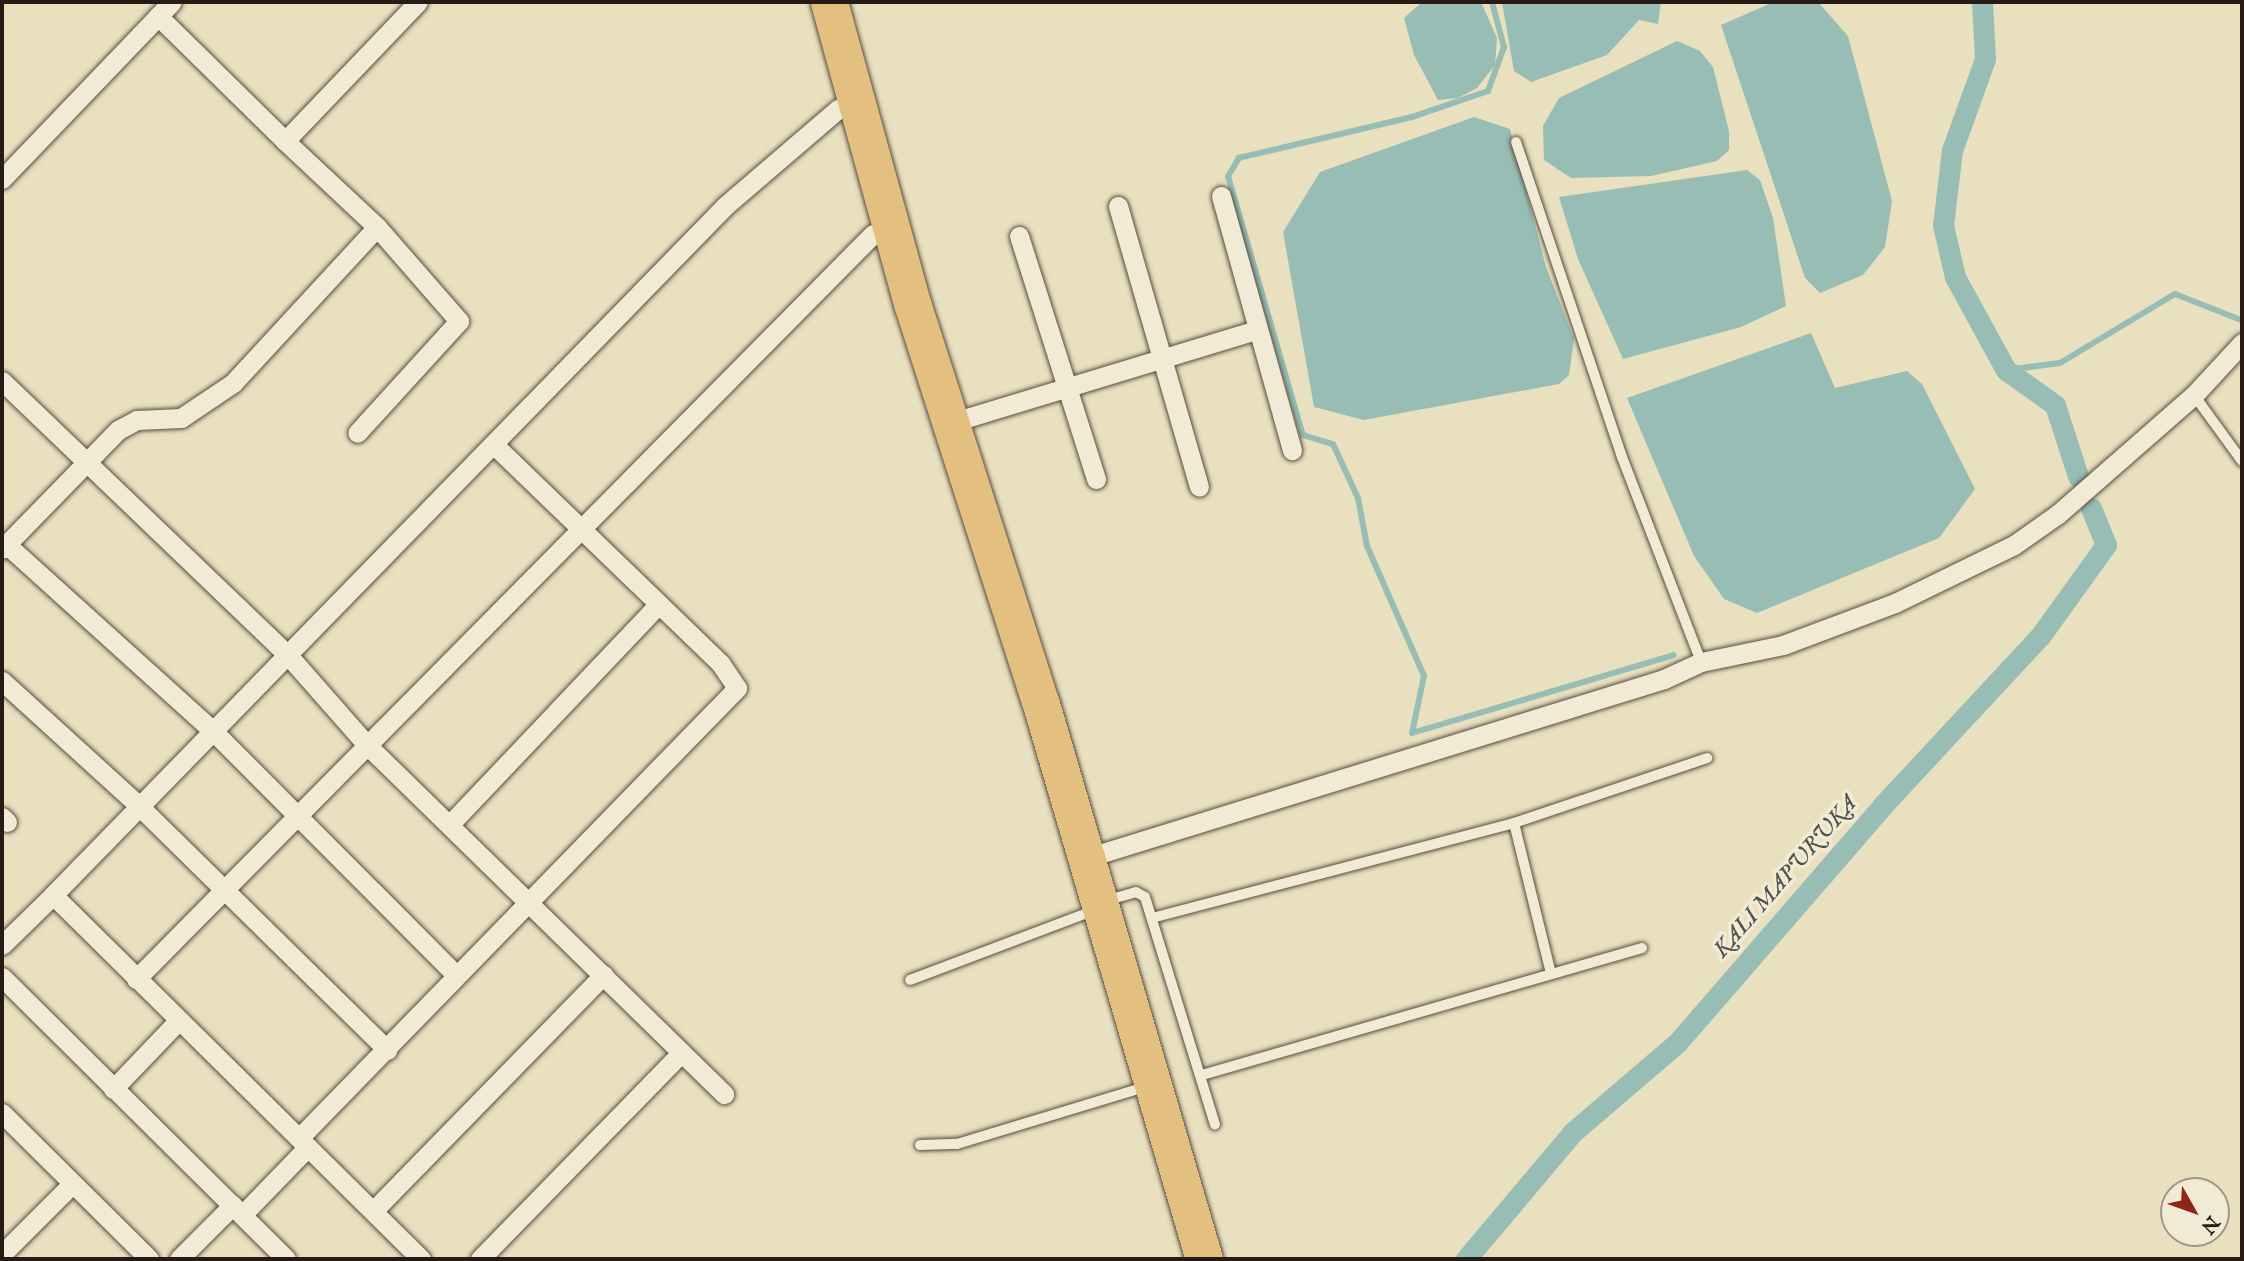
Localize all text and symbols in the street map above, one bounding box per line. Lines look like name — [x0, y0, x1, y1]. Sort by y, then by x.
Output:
water label: KALI MAPURUKA — [1708, 790, 1864, 964]
north arrow — [2160, 1177, 2230, 1247]
text: N — [2195, 1210, 2224, 1238]

